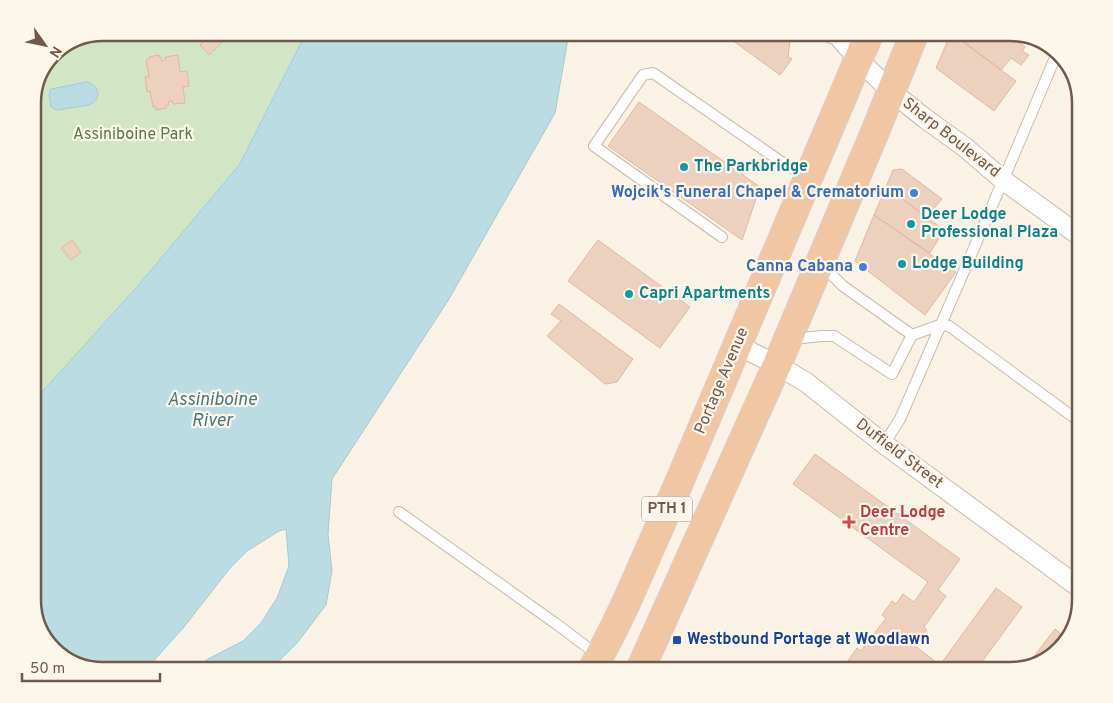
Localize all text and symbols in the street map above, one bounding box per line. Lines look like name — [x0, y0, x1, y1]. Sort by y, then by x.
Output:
north arrow — [20, 20, 70, 70]
text: N — [45, 42, 65, 60]
street label: Sharp Boulevard — [898, 94, 1004, 182]
park label: Assiniboine Park — [73, 125, 193, 145]
place label: The Parkbridge — [694, 157, 808, 177]
marker: The Parkbridge — [678, 161, 690, 173]
place label: Wojcik's Funeral Chapel & Crematorium — [611, 183, 904, 203]
marker: Wojcik's Funeral Chapel & Crematorium — [908, 187, 920, 199]
place label: Deer Lodge Professional Plaza — [921, 205, 1058, 243]
marker: Deer Lodge Professional Plaza — [905, 218, 917, 230]
place label: Lodge Building — [912, 254, 1024, 274]
place label: Canna Cabana — [746, 257, 853, 277]
marker: Lodge Building — [896, 258, 908, 270]
marker: Canna Cabana — [857, 261, 869, 273]
place label: Capri Apartments — [639, 284, 770, 304]
marker: Capri Apartments — [623, 288, 635, 300]
street label: Portage Avenue — [690, 325, 754, 437]
water label: Assiniboine River — [167, 389, 257, 433]
street label: Duffield Street — [851, 415, 947, 493]
road number: PTH 1 — [642, 496, 692, 522]
place label: Deer Lodge Centre — [860, 503, 945, 541]
marker: Deer Lodge Centre — [842, 515, 856, 529]
place label: Westbound Portage at Woodlawn — [687, 630, 930, 650]
marker: Westbound Portage at Woodlawn — [671, 634, 683, 646]
scale bar — [22, 650, 160, 682]
text: 50 m — [30, 660, 65, 679]

